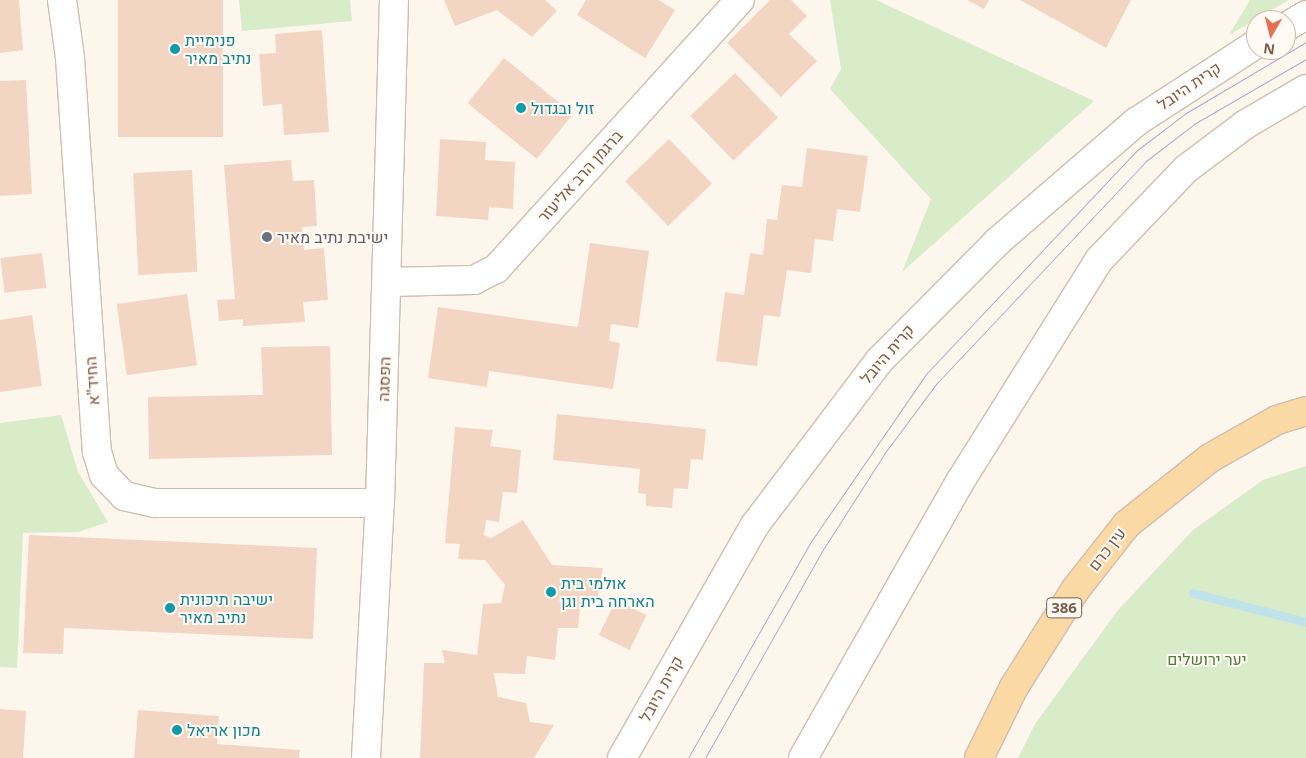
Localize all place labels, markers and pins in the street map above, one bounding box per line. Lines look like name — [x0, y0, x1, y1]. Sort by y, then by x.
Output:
place label: פנימיית נתיב מאיר — [185, 30, 251, 68]
marker: פנימיית נתיב מאיר — [169, 43, 181, 55]
place label: זול ובגדול — [531, 98, 594, 118]
marker: זול ובגדול — [515, 102, 527, 114]
place label: ישיבת נתיב מאיר — [277, 227, 388, 247]
marker: ישיבת נתיב מאיר — [261, 231, 273, 243]
place label: אולמי בית הארחה בית וגן — [561, 573, 655, 611]
marker: אולמי בית הארחה בית וגן — [545, 586, 557, 598]
place label: ישיבה תיכונית נתיב מאיר — [180, 589, 273, 627]
marker: ישיבה תיכונית נתיב מאיר — [164, 602, 176, 614]
place label: מכון אריאל — [187, 720, 261, 740]
marker: מכון אריאל — [171, 724, 183, 736]

